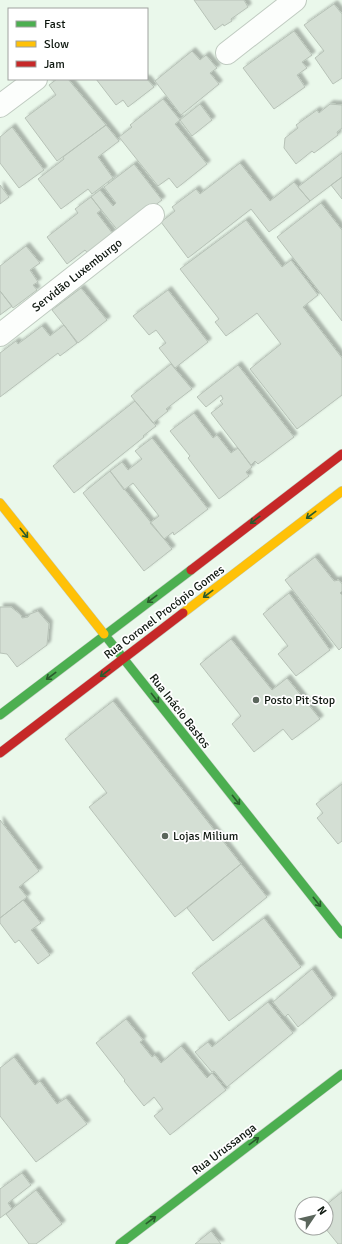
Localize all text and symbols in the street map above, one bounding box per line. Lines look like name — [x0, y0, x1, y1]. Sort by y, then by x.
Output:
legend — [8, 8, 148, 80]
text: Fast — [44, 17, 65, 32]
text: Slow — [44, 37, 69, 52]
text: Jam — [44, 57, 65, 72]
street label: Servidão Luxemburgo — [29, 235, 125, 315]
one-way arrow — [306, 511, 317, 519]
one-way arrow — [250, 516, 261, 524]
one-way arrow — [20, 528, 29, 539]
street label: Rua Coronel Procópio Gomes — [101, 562, 227, 663]
one-way arrow — [202, 590, 213, 598]
one-way arrow — [147, 594, 158, 603]
one-way arrow — [99, 669, 110, 677]
one-way arrow — [46, 671, 57, 680]
street label: Rua Inácio Bastos — [146, 671, 213, 752]
one-way arrow — [151, 693, 160, 704]
place label: Posto Pit Stop — [264, 693, 335, 708]
marker: Posto Pit Stop — [251, 695, 261, 705]
one-way arrow — [232, 795, 240, 806]
place label: Lojas Milium — [173, 829, 238, 844]
marker: Lojas Milium — [160, 831, 170, 841]
one-way arrow — [312, 896, 321, 907]
street label: Rua Urussanga — [189, 1120, 259, 1178]
one-way arrow — [248, 1137, 259, 1146]
north arrow — [294, 1196, 334, 1236]
text: N — [314, 1204, 329, 1217]
one-way arrow — [145, 1216, 156, 1225]

